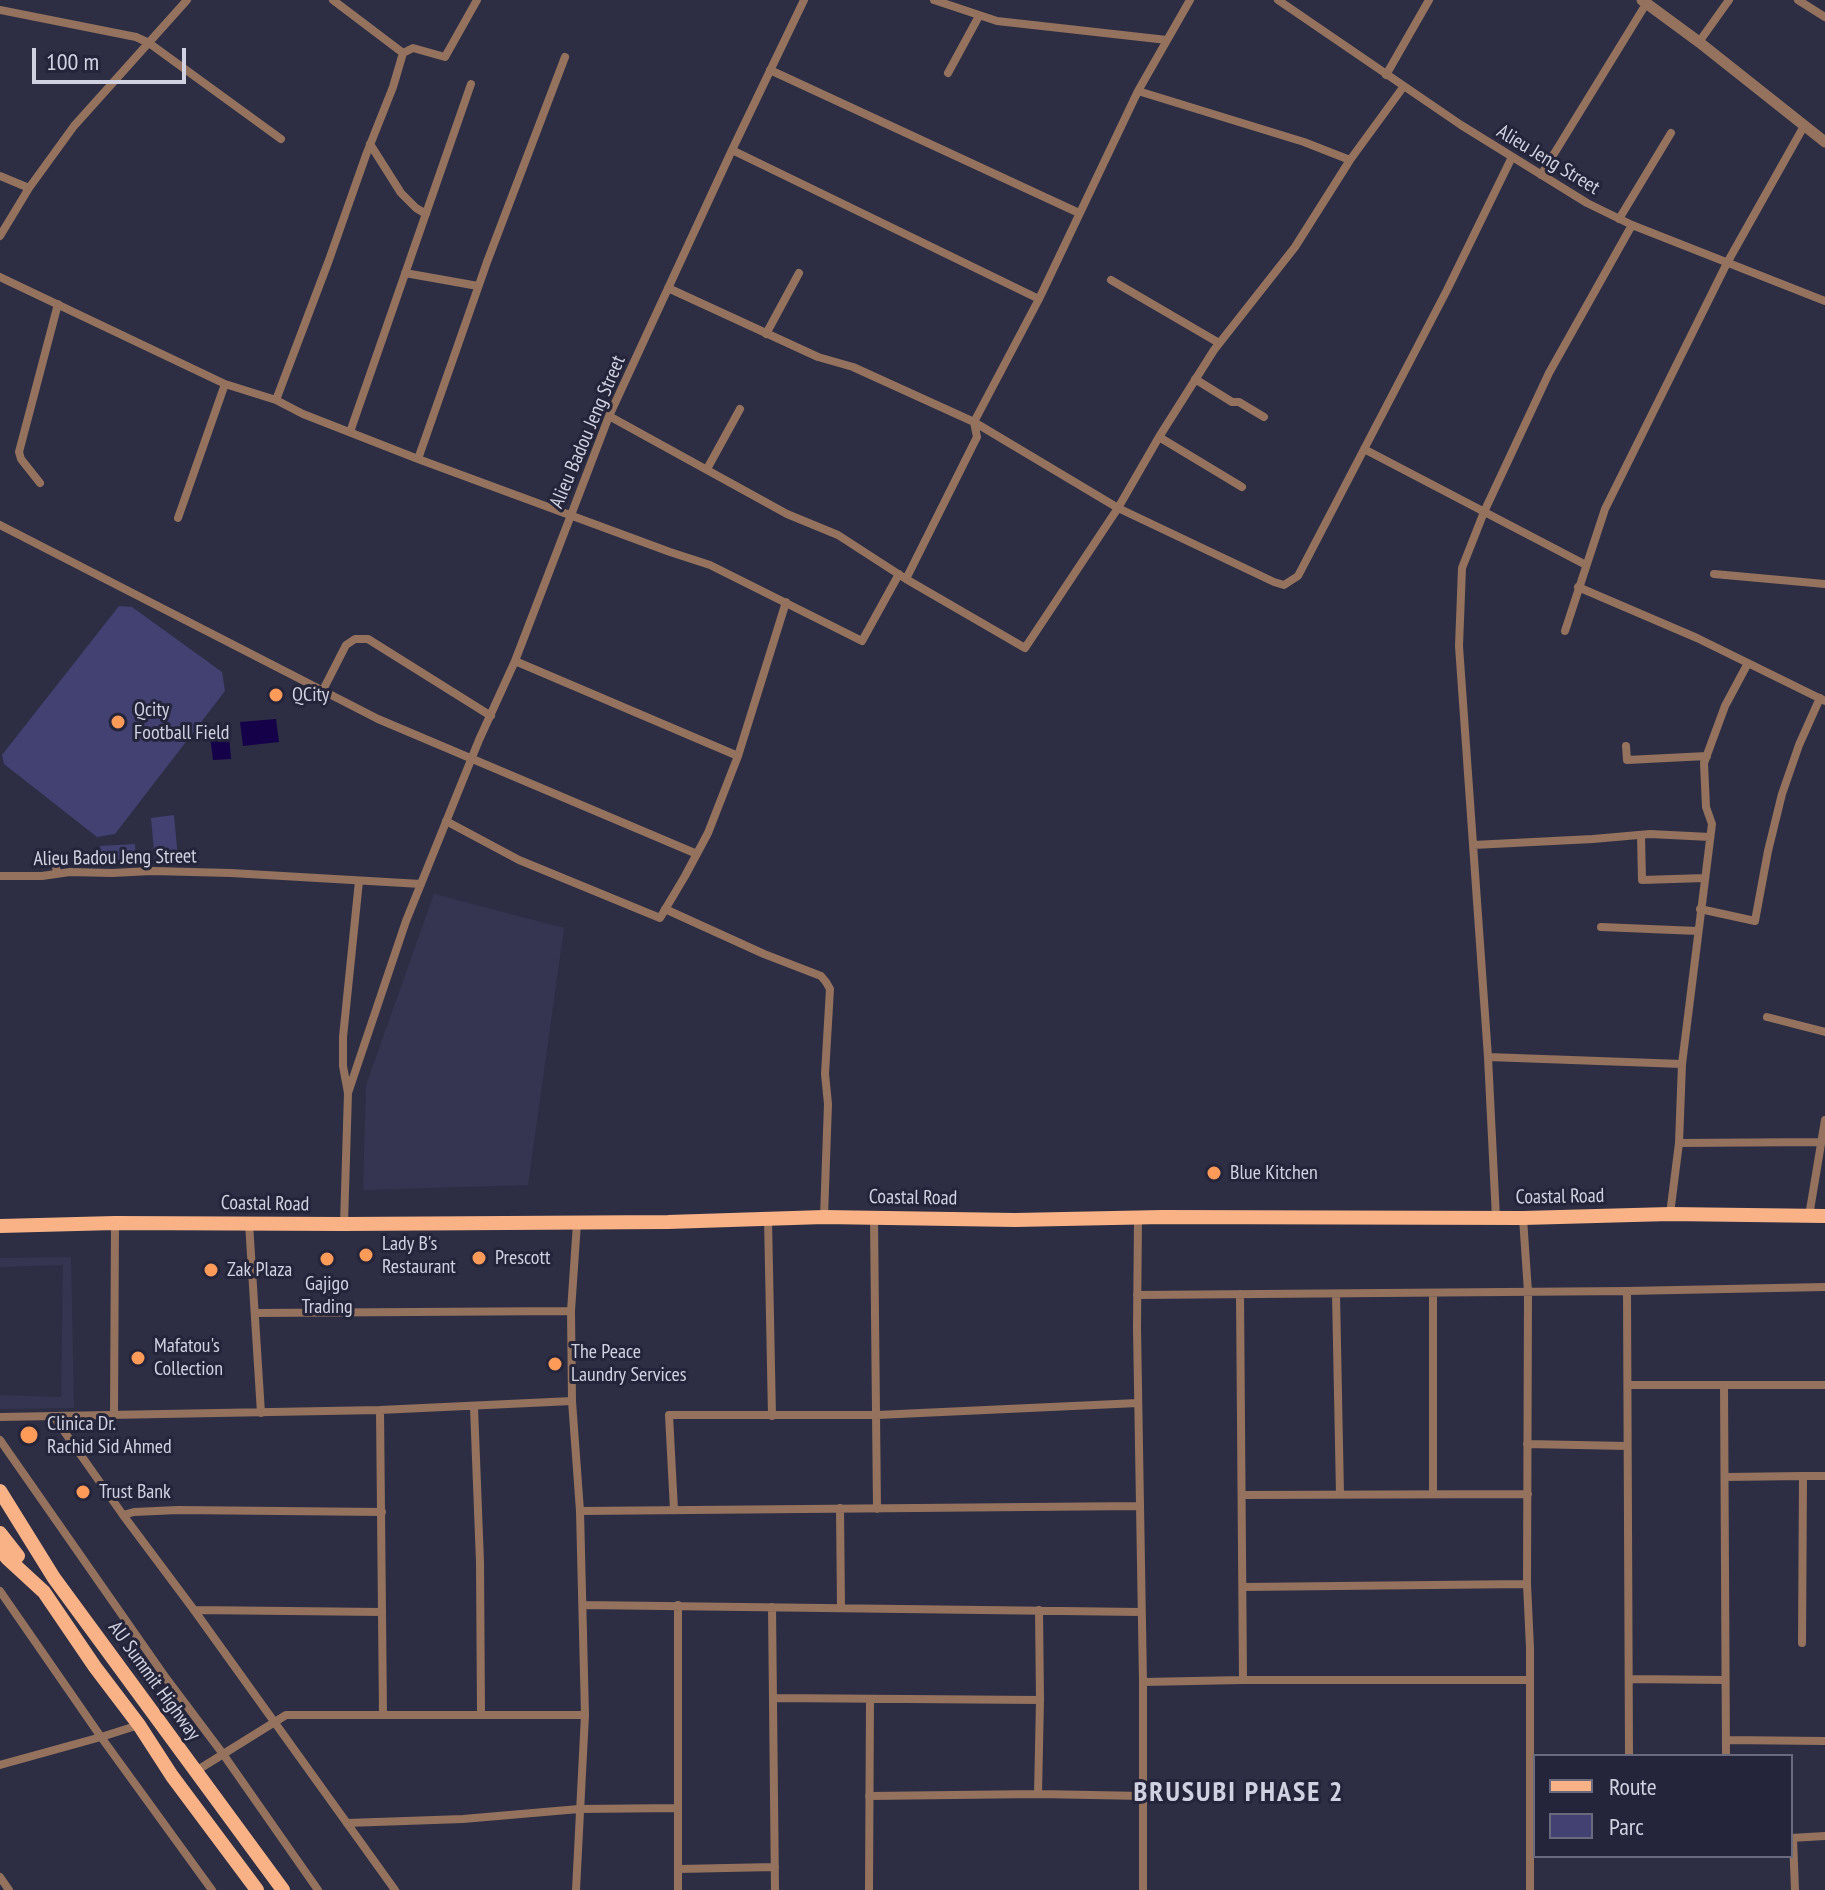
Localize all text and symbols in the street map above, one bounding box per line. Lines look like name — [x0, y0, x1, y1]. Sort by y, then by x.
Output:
scale bar — [36, 32, 190, 82]
text: 100 m — [46, 46, 99, 77]
street label: Alieu Jeng Street — [1492, 120, 1604, 200]
street label: Alieu Badou Jeng Street — [545, 352, 631, 512]
place label: QCity — [292, 683, 329, 707]
marker: QCity — [267, 686, 285, 704]
place label: Qcity Football Field — [134, 698, 229, 745]
marker: Qcity Football Field — [109, 713, 127, 731]
street label: Alieu Badou Jeng Street — [33, 845, 197, 871]
place label: Blue Kitchen — [1230, 1161, 1318, 1185]
marker: Blue Kitchen — [1205, 1164, 1223, 1182]
street label: Coastal Road — [1516, 1184, 1604, 1210]
street label: Coastal Road — [869, 1185, 957, 1211]
street label: Coastal Road — [221, 1191, 309, 1217]
place label: Lady B's Restaurant — [382, 1232, 456, 1279]
marker: Lady B's Restaurant — [357, 1246, 375, 1264]
place label: Prescott — [495, 1246, 550, 1270]
marker: Prescott — [470, 1249, 488, 1267]
marker: Gajigo Trading — [318, 1250, 336, 1268]
place label: Zak Plaza — [227, 1258, 292, 1282]
marker: Zak Plaza — [202, 1261, 220, 1279]
place label: Gajigo Trading — [301, 1272, 353, 1319]
place label: Mafatou's Collection — [154, 1334, 223, 1381]
place label: The Peace Laundry Services — [571, 1340, 687, 1387]
marker: Mafatou's Collection — [129, 1349, 147, 1367]
marker: The Peace Laundry Services — [546, 1355, 564, 1373]
place label: Clinica Dr. Rachid Sid Ahmed — [47, 1412, 172, 1459]
marker: Clinica Dr. Rachid Sid Ahmed — [18, 1424, 40, 1446]
place label: Trust Bank — [99, 1480, 171, 1504]
marker: Trust Bank — [74, 1483, 92, 1501]
street label: AU Summit Highway — [103, 1617, 205, 1745]
legend — [1533, 1754, 1793, 1858]
text: Route — [1609, 1771, 1657, 1802]
district label: BRUSUBI PHASE 2 — [1134, 1776, 1344, 1810]
text: Parc — [1609, 1811, 1644, 1842]

